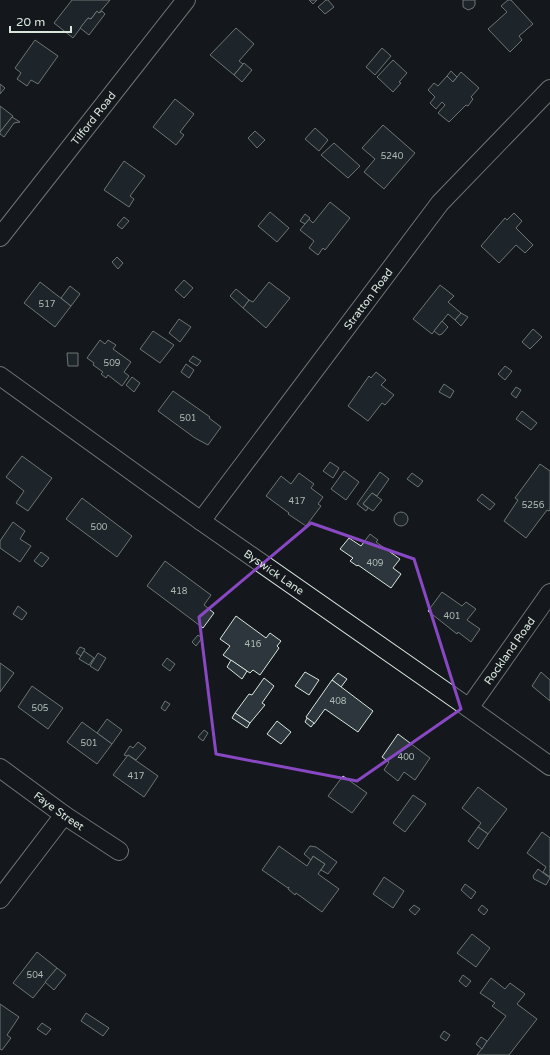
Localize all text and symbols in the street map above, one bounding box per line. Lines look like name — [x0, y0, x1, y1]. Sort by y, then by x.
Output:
scale bar — [10, 8, 71, 34]
text: 20 m — [16, 15, 45, 29]
street label: Tilford Road — [69, 89, 119, 148]
house number: 5240 — [381, 151, 404, 162]
street label: Stratton Road — [341, 266, 396, 332]
house number: 517 — [39, 299, 56, 310]
house number: 509 — [104, 358, 121, 369]
house number: 501 — [180, 413, 196, 424]
house number: 417 — [289, 496, 306, 507]
house number: 5256 — [522, 500, 545, 511]
house number: 500 — [91, 522, 108, 533]
street label: Byswick Lane — [241, 547, 306, 598]
house number: 409 — [367, 558, 384, 569]
house number: 418 — [171, 586, 188, 597]
house number: 401 — [444, 611, 460, 622]
street label: Rockland Road — [481, 615, 538, 687]
house number: 416 — [245, 639, 262, 650]
house number: 408 — [330, 696, 347, 707]
house number: 505 — [32, 703, 49, 714]
house number: 501 — [81, 738, 97, 749]
house number: 400 — [398, 752, 415, 763]
house number: 417 — [128, 771, 145, 782]
street label: Faye Street — [31, 789, 86, 833]
house number: 504 — [27, 970, 44, 981]

